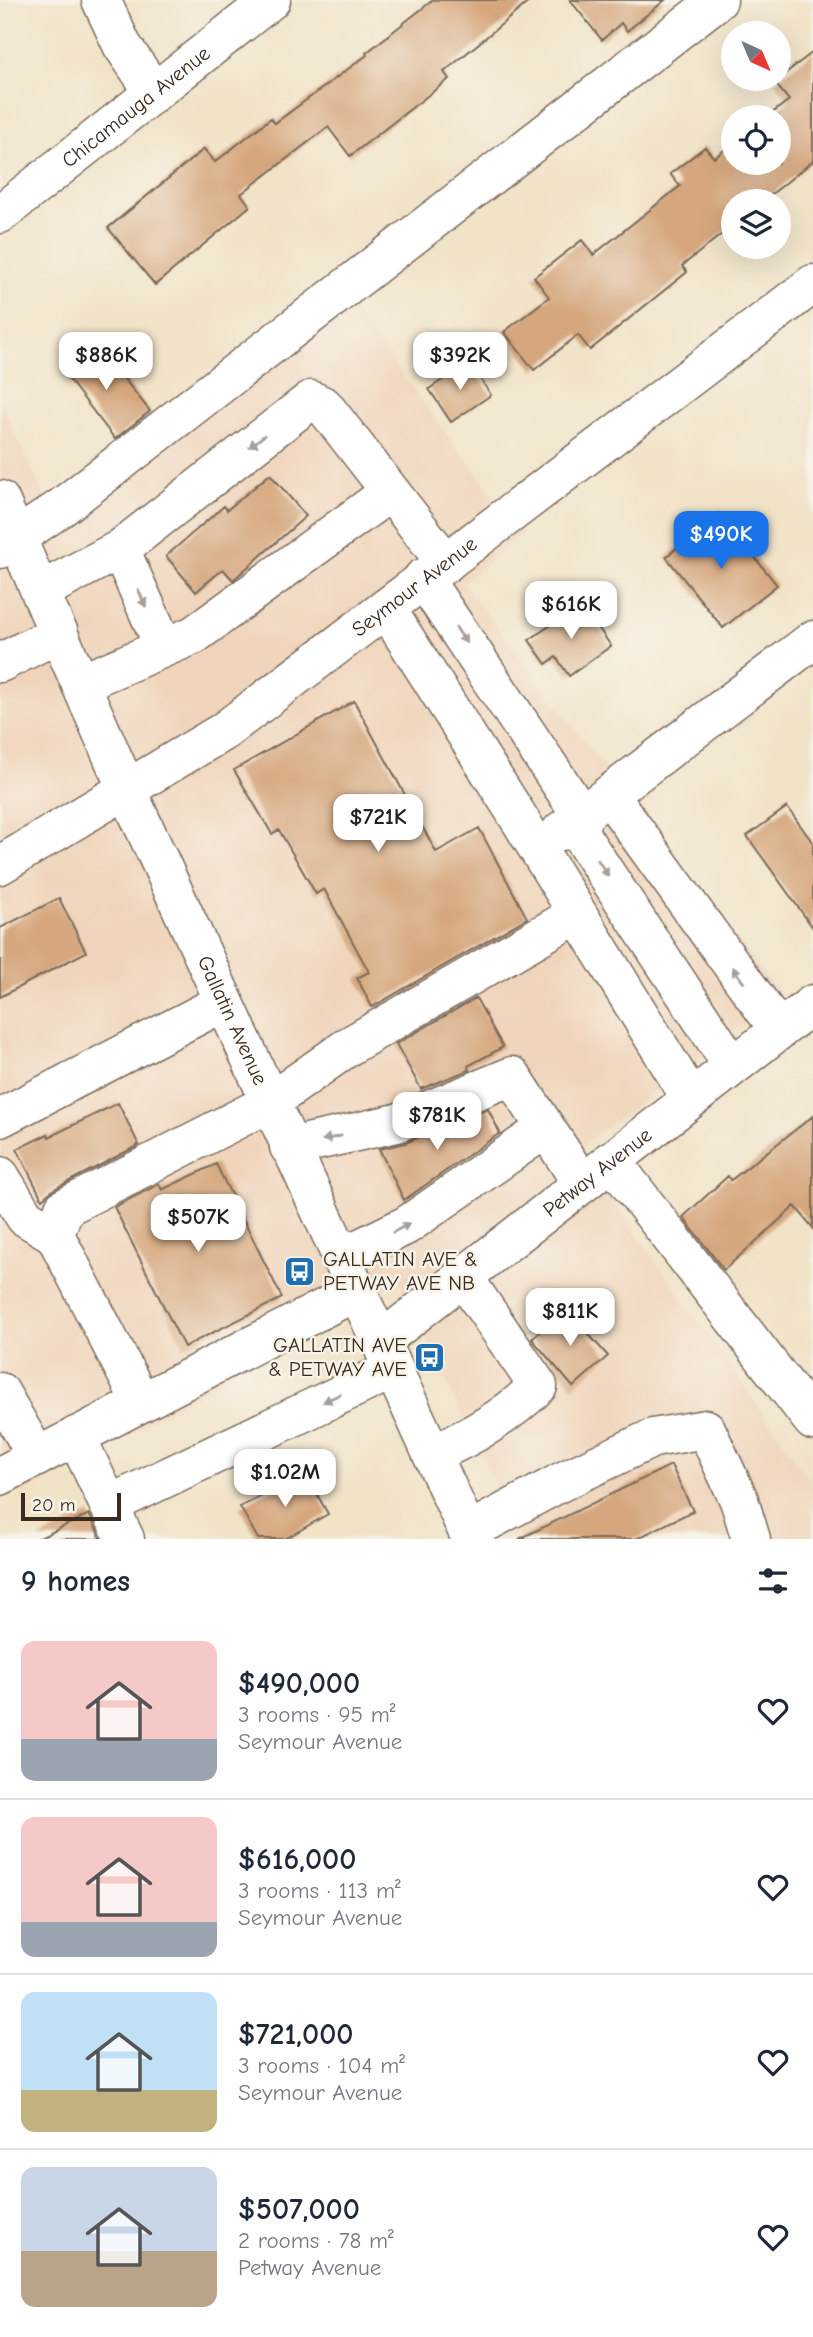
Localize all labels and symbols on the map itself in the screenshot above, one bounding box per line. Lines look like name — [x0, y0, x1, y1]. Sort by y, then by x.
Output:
north arrow — [721, 21, 791, 91]
street label: Chicamauga Avenue — [57, 41, 215, 173]
pin: $886K — [57, 332, 155, 392]
pin: $392K — [411, 332, 509, 392]
one-way arrow — [249, 434, 267, 449]
pin: $490K — [672, 512, 770, 571]
street label: Seymour Avenue — [347, 532, 481, 641]
pin: $616K — [522, 582, 620, 641]
one-way arrow — [136, 588, 148, 608]
one-way arrow — [455, 625, 468, 645]
pin: $721K — [329, 794, 427, 854]
one-way arrow — [596, 858, 609, 878]
street label: Gallatin Avenue — [193, 952, 273, 1089]
one-way arrow — [732, 966, 746, 984]
pin: $781K — [388, 1092, 486, 1152]
street label: Petway Avenue — [538, 1122, 656, 1222]
one-way arrow — [321, 1133, 343, 1144]
pin: $507K — [149, 1194, 247, 1254]
one-way arrow — [391, 1222, 411, 1234]
place label: GALLATIN AVE & PETWAY AVE NB — [323, 1247, 478, 1295]
bus stop icon: GALLATIN AVE & PETWAY AVE NB — [283, 1254, 317, 1288]
pin: $811K — [521, 1288, 619, 1348]
place label: GALLATIN AVE & PETWAY AVE — [268, 1333, 407, 1381]
bus stop icon: GALLATIN AVE & PETWAY AVE — [413, 1340, 447, 1374]
one-way arrow — [322, 1392, 342, 1404]
pin: $1.02M — [228, 1450, 342, 1509]
scale bar — [21, 1490, 121, 1522]

